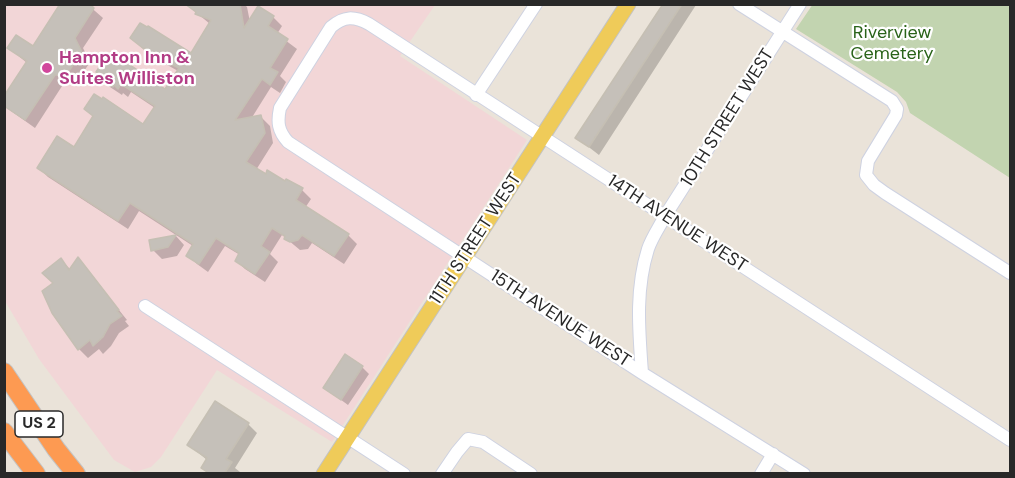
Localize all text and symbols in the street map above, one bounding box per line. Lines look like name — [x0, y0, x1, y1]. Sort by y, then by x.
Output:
park label: Riverview Cemetery — [851, 22, 933, 64]
street label: 10TH STREET WEST — [677, 45, 779, 191]
place label: Hampton Inn & Suites Williston — [59, 47, 195, 90]
marker: Hampton Inn & Suites Williston — [40, 61, 54, 75]
street label: 11TH STREET WEST — [425, 169, 527, 309]
street label: 14TH AVENUE WEST — [603, 171, 751, 277]
street label: 15TH AVENUE WEST — [486, 266, 634, 372]
road number: US 2 — [15, 411, 63, 437]

